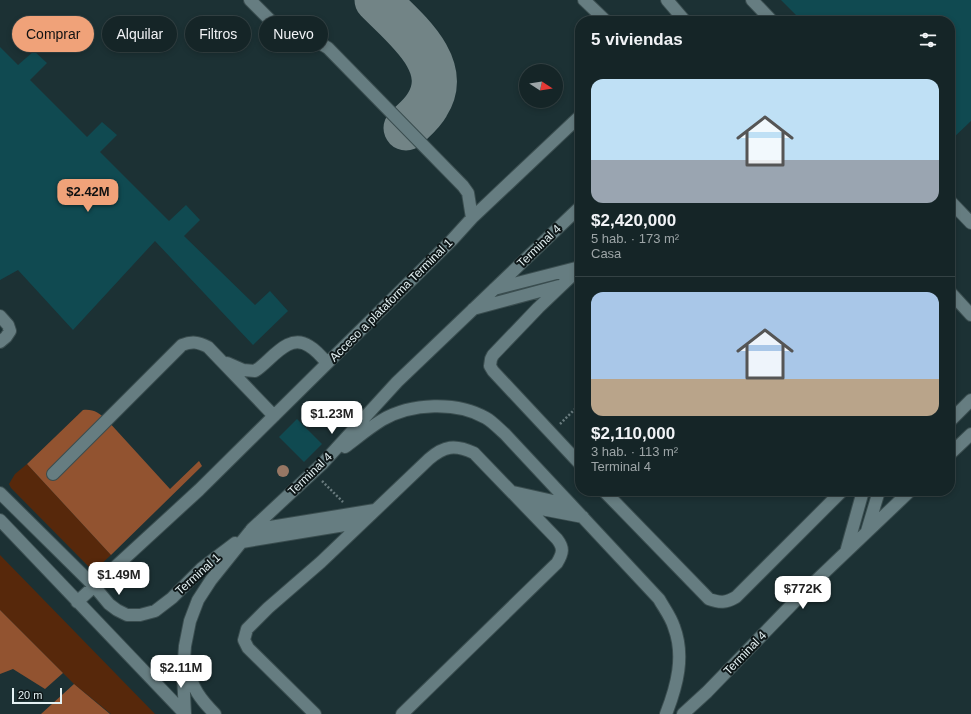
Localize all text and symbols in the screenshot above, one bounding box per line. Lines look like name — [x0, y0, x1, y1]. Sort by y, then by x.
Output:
chip: Comprar — [12, 16, 94, 52]
chip: Alquilar — [102, 16, 177, 52]
chip: Filtros — [185, 16, 251, 52]
chip: Nuevo — [259, 16, 328, 52]
icon: filters — [917, 29, 939, 51]
text: 5 viviendas — [591, 30, 683, 49]
north arrow — [519, 64, 563, 108]
map controls — [519, 64, 563, 108]
icon: home — [729, 105, 801, 177]
pin: $2.42M — [55, 179, 121, 213]
text: $2.42M — [66, 184, 110, 199]
text: $2,420,000 — [591, 211, 676, 230]
street label: Terminal 4 — [514, 222, 564, 270]
text: 5 hab. · 173 m² — [591, 231, 679, 246]
street label: Acceso a plataforma Terminal 1 — [327, 235, 456, 364]
text: Casa — [591, 246, 621, 261]
icon: home — [729, 318, 801, 390]
pin: $1.23M — [299, 401, 365, 435]
text: $1.23M — [310, 406, 354, 421]
text: $2,110,000 — [591, 424, 675, 443]
text: 3 hab. · 113 m² — [591, 444, 678, 459]
street label: Terminal 4 — [285, 450, 335, 498]
text: Terminal 4 — [591, 459, 651, 474]
street label: Terminal 1 — [173, 550, 223, 598]
pin: $1.49M — [86, 562, 152, 596]
text: $1.49M — [97, 567, 141, 582]
pin: $772K — [775, 576, 831, 610]
text: $772K — [784, 581, 822, 596]
street label: Terminal 4 — [721, 628, 769, 678]
pin: $2.11M — [148, 655, 214, 689]
text: $2.11M — [160, 660, 202, 675]
scale bar — [12, 686, 62, 705]
text: 20 m — [18, 689, 42, 701]

